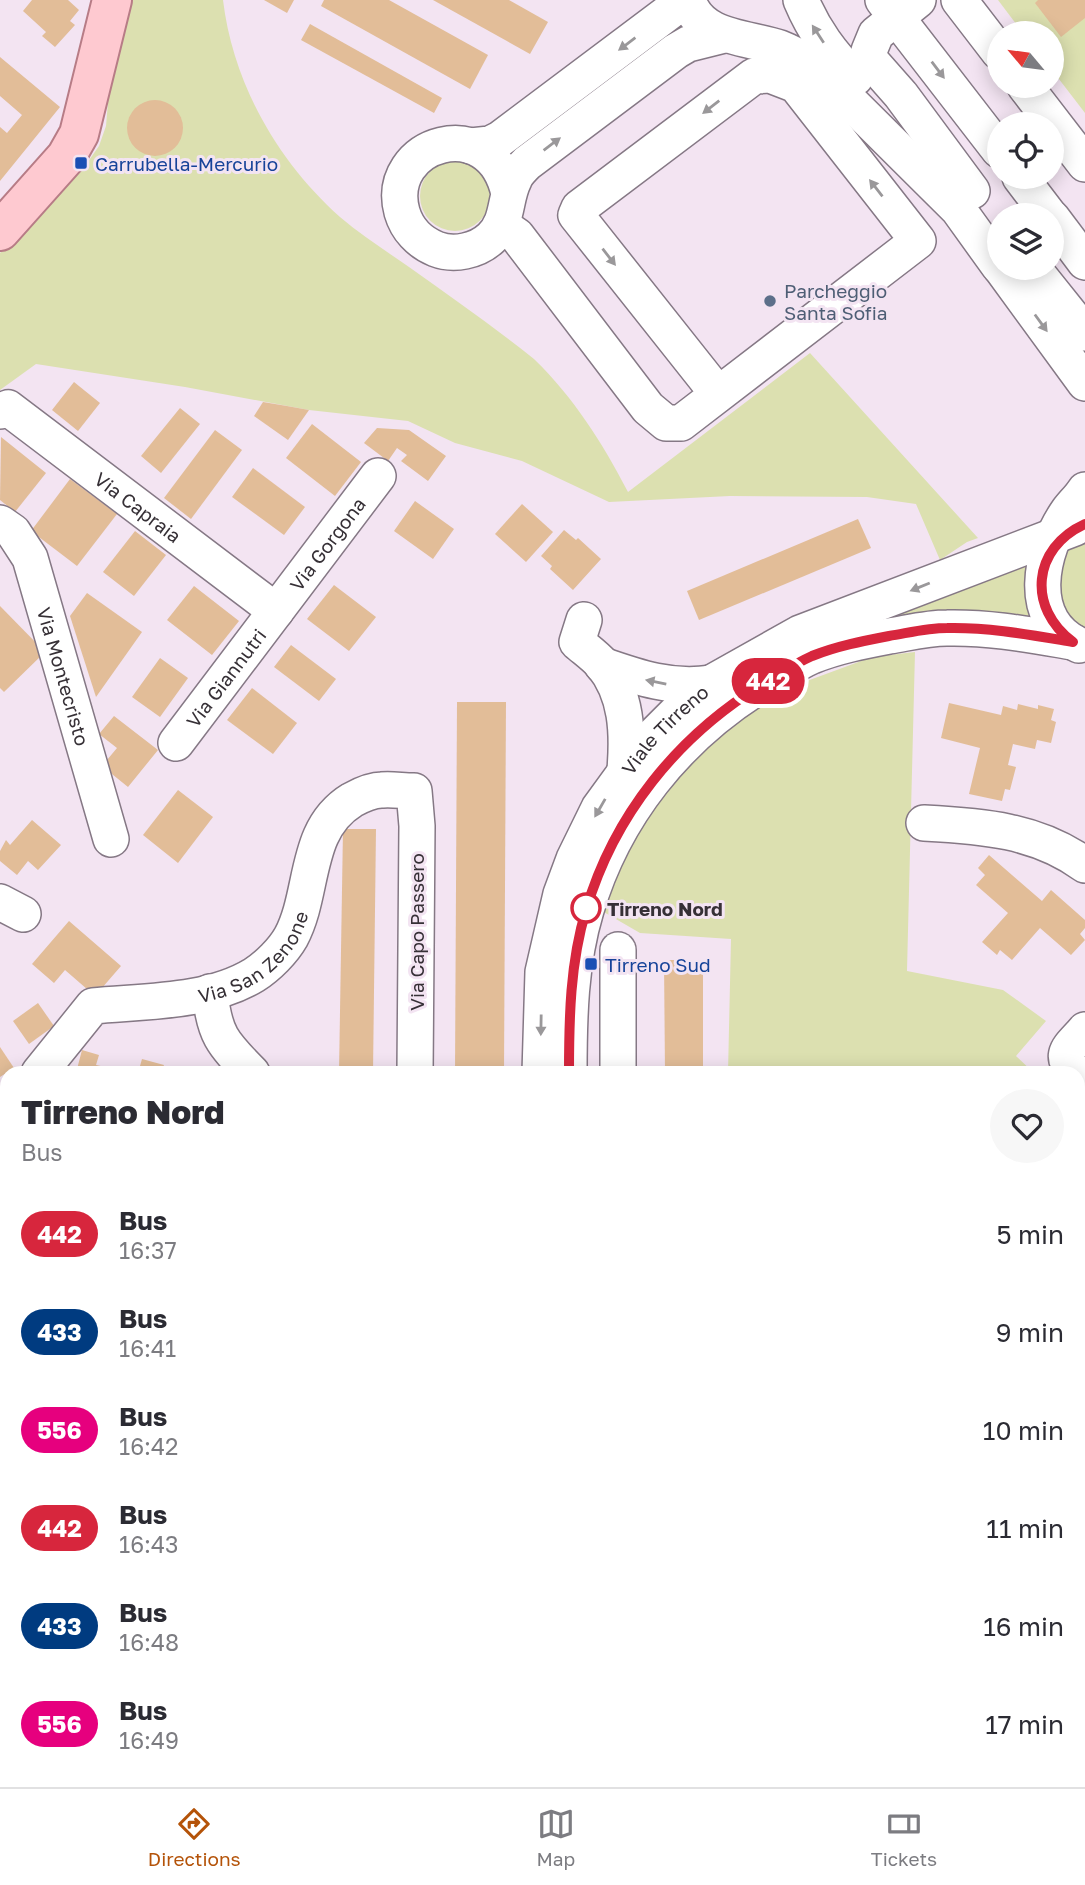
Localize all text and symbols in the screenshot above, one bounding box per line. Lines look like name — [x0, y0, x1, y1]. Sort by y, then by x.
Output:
north arrow — [987, 21, 1064, 98]
map controls — [987, 21, 1064, 280]
one-way arrow — [811, 25, 825, 43]
one-way arrow — [618, 36, 636, 50]
one-way arrow — [931, 61, 945, 79]
one-way arrow — [702, 99, 720, 113]
button: locate — [987, 112, 1064, 189]
one-way arrow — [543, 138, 561, 152]
place label: Carrubella-Mercurio — [95, 152, 278, 175]
marker: Carrubella-Mercurio — [73, 155, 89, 171]
one-way arrow — [869, 179, 884, 197]
button: layers — [987, 203, 1064, 280]
one-way arrow — [602, 248, 616, 266]
place label: Parcheggio Santa Sofia — [784, 279, 888, 324]
marker: Parcheggio Santa Sofia — [762, 293, 778, 309]
one-way arrow — [1034, 314, 1048, 332]
street label: Via Capraia — [90, 467, 186, 547]
street label: Via Gorgona — [284, 492, 369, 595]
one-way arrow — [909, 581, 930, 592]
street label: Via Montecristo — [33, 604, 95, 748]
street label: Via Giannutri — [181, 624, 270, 731]
line badge: 442 — [728, 658, 808, 704]
text: 442 — [746, 666, 790, 695]
one-way arrow — [645, 676, 667, 687]
street label: Viale Tirreno — [616, 679, 712, 779]
one-way arrow — [593, 798, 606, 817]
street label: Via Capo Passero — [405, 853, 428, 1011]
marker: Tirreno Nord — [571, 893, 601, 923]
place label: Tirreno Nord — [607, 897, 723, 920]
street label: Via San Zenone — [196, 908, 312, 1007]
place label: Tirreno Sud — [605, 953, 711, 976]
marker: Tirreno Sud — [583, 956, 599, 972]
one-way arrow — [535, 1014, 547, 1036]
button: heart — [990, 1089, 1064, 1163]
text: Tirreno Nord — [21, 1092, 224, 1131]
text: Bus — [21, 1138, 63, 1166]
text: Bus — [119, 1205, 167, 1236]
text: 442 — [37, 1219, 82, 1248]
text: 5 min — [996, 1219, 1064, 1250]
text: 16:37 — [119, 1236, 177, 1264]
text: Bus — [119, 1303, 167, 1334]
text: 433 — [37, 1317, 82, 1346]
text: 9 min — [996, 1317, 1064, 1348]
text: 16:41 — [119, 1334, 176, 1362]
text: Bus — [119, 1401, 167, 1432]
text: 556 — [37, 1415, 82, 1444]
text: 10 min — [983, 1415, 1064, 1446]
text: 16:42 — [119, 1432, 178, 1460]
text: Bus — [119, 1499, 167, 1530]
text: 442 — [37, 1513, 82, 1542]
text: 11 min — [986, 1513, 1064, 1544]
text: 16:43 — [119, 1530, 178, 1558]
text: Bus — [119, 1597, 167, 1628]
text: 433 — [37, 1611, 82, 1640]
text: 16 min — [983, 1611, 1064, 1642]
text: 16:48 — [119, 1628, 179, 1656]
text: Bus — [119, 1695, 167, 1726]
text: 556 — [37, 1709, 82, 1738]
text: 17 min — [985, 1709, 1064, 1740]
text: 16:49 — [119, 1726, 179, 1754]
tab: Directions — [148, 1805, 241, 1870]
tab: Map — [536, 1805, 575, 1870]
tab: Tickets — [871, 1805, 937, 1870]

